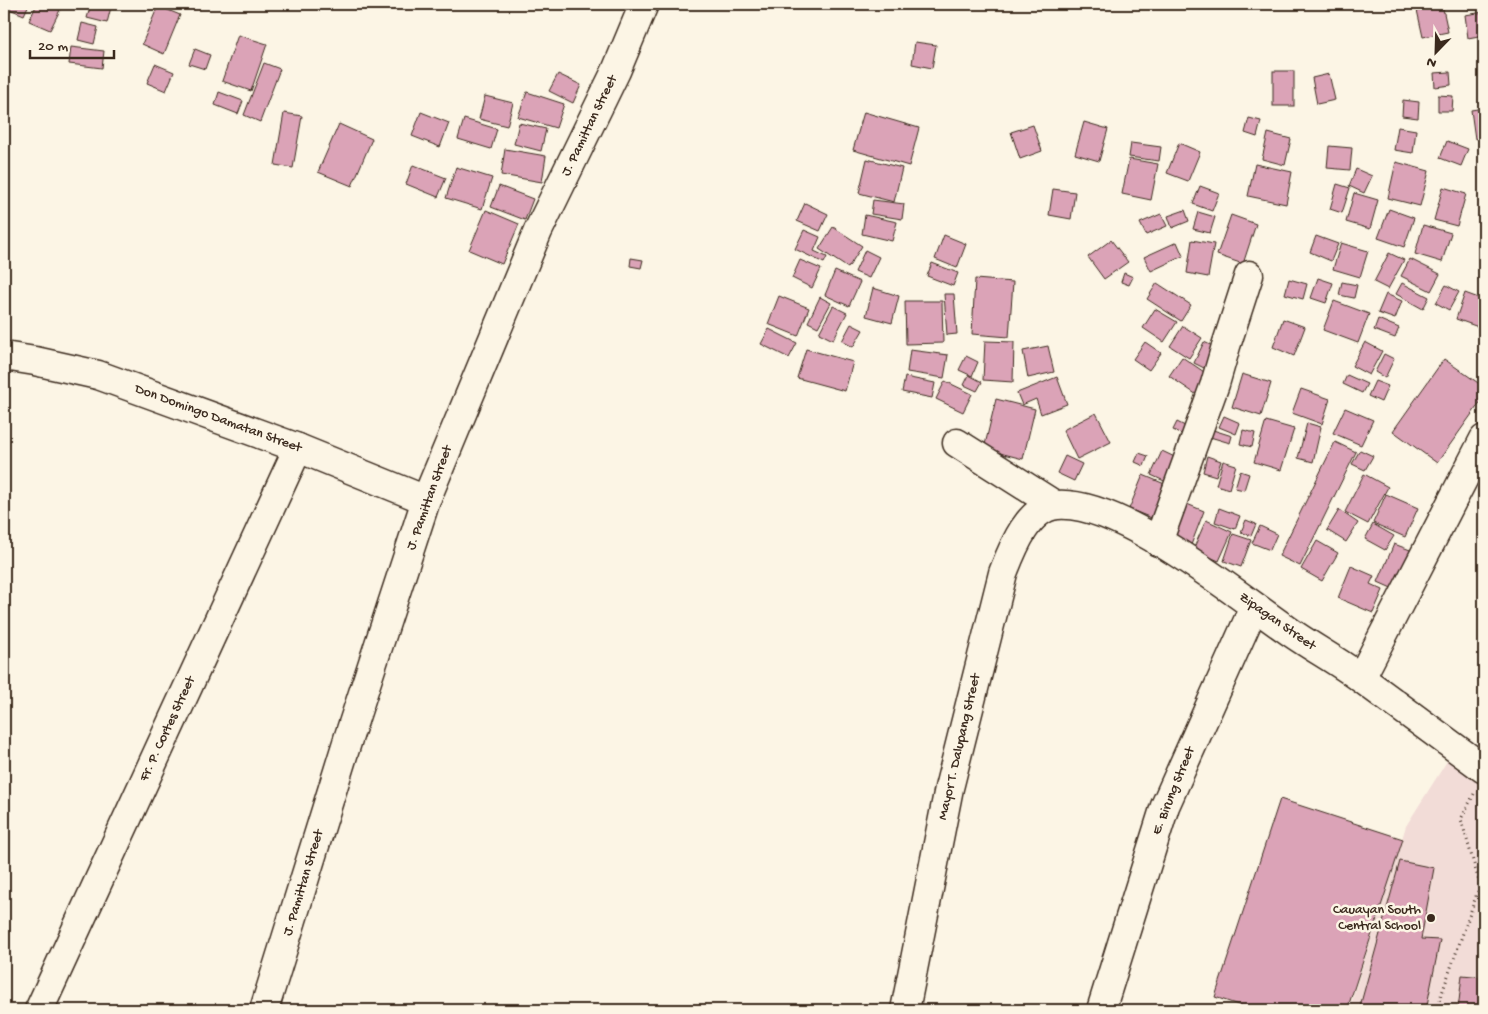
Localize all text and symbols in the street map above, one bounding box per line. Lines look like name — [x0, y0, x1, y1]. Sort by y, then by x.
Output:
scale bar — [30, 28, 114, 60]
north arrow — [1410, 28, 1460, 78]
text: 20 m — [38, 38, 68, 56]
text: N — [1424, 52, 1439, 71]
street label: J. Pamittan Street — [558, 72, 622, 179]
street label: Don Domingo Damatan Street — [131, 381, 305, 458]
street label: J. Pamittan Street — [403, 442, 457, 553]
street label: Zipagan Street — [1235, 589, 1320, 655]
street label: Mayor T. Dalupang Street — [935, 671, 985, 822]
street label: Fr. P. Cortes Street — [136, 673, 200, 785]
street label: E. Birung Street — [1149, 743, 1200, 837]
street label: J. Pamittan Street — [280, 827, 329, 938]
place label: Cauayan South Central School — [1333, 902, 1421, 935]
marker: Cauayan South Central School — [1425, 912, 1437, 924]

